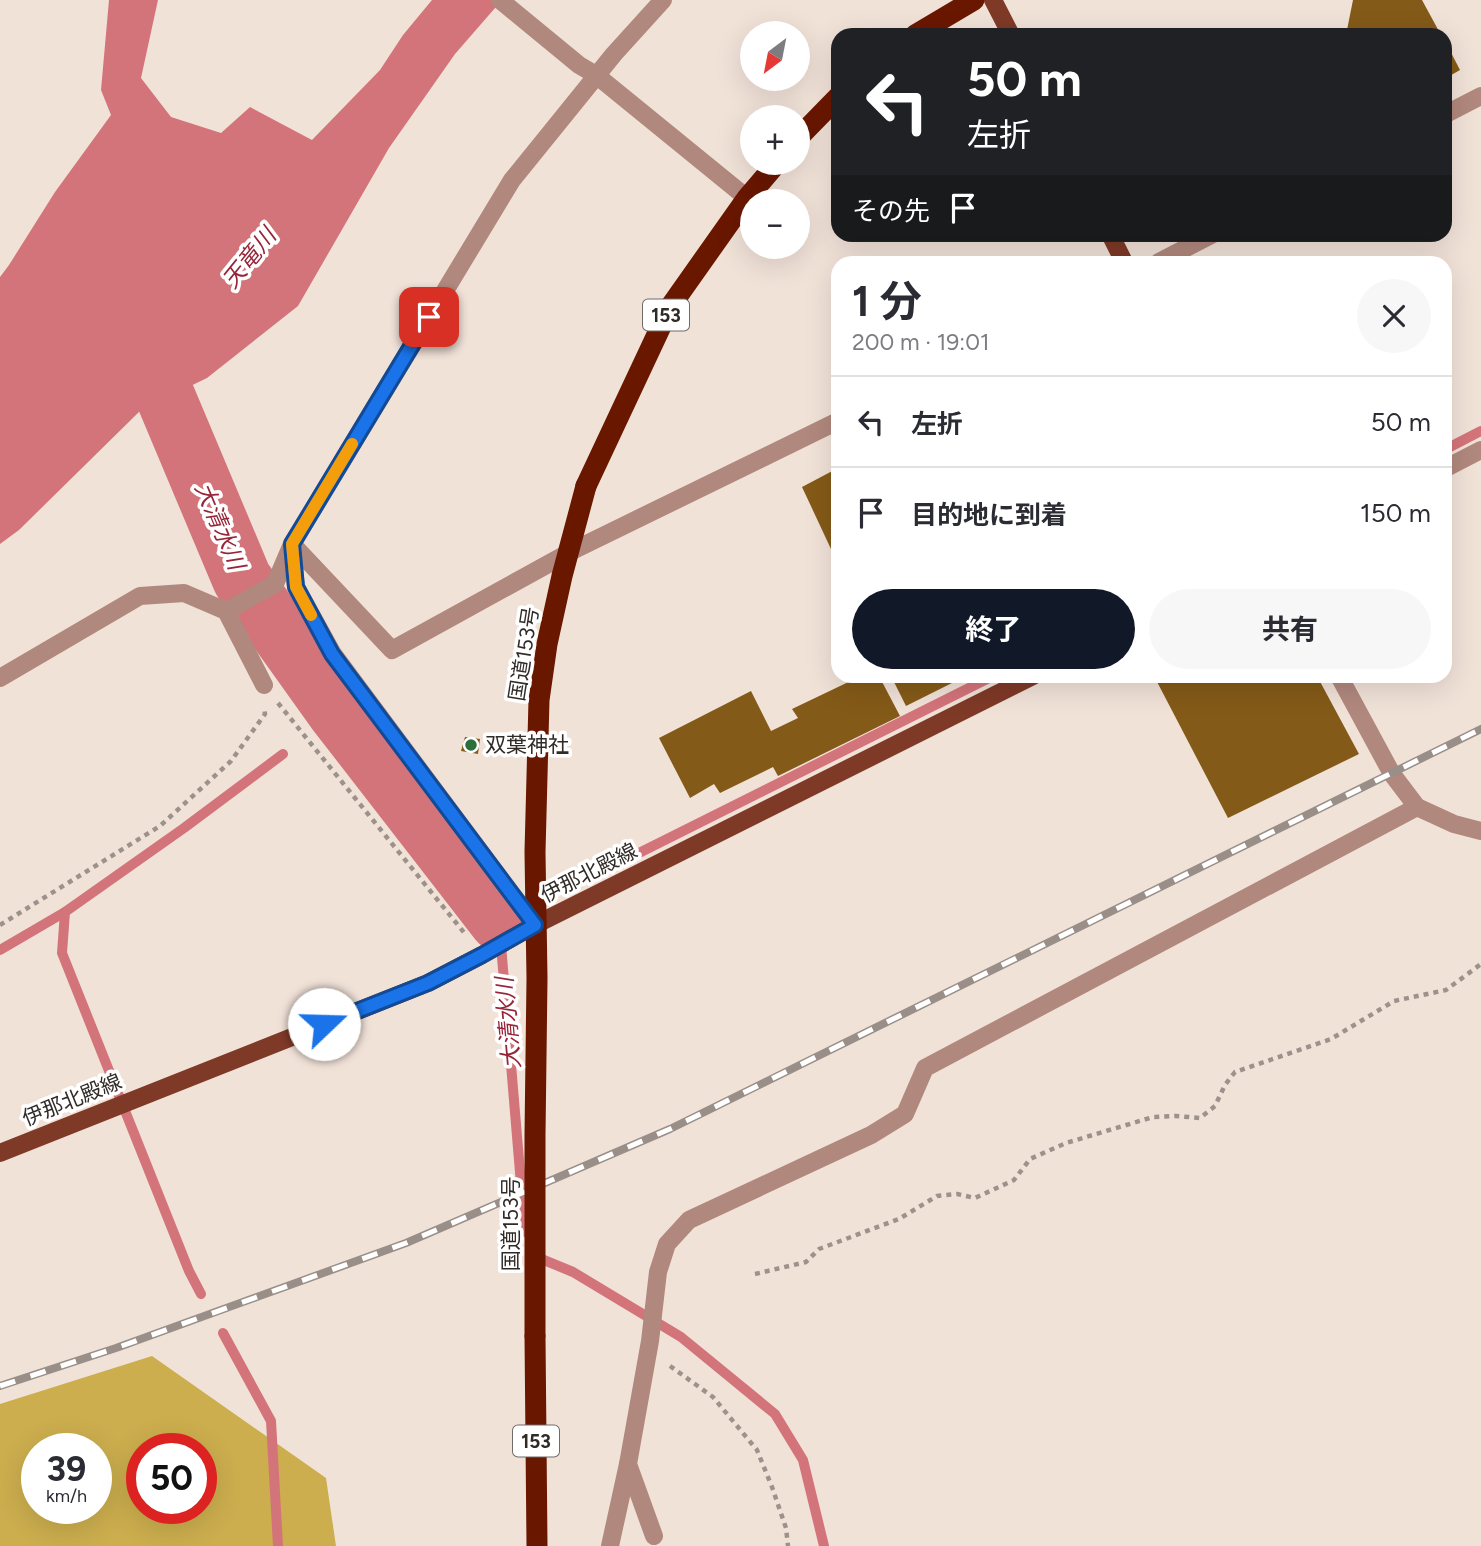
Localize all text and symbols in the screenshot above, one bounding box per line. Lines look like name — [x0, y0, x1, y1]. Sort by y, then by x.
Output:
north arrow — [740, 21, 810, 91]
map controls — [740, 21, 810, 259]
text: 50 m — [967, 49, 1082, 108]
icon: left — [852, 56, 943, 147]
button: + — [740, 105, 810, 175]
text: 左折 — [967, 116, 1031, 154]
button: − — [740, 189, 810, 259]
icon: arrive — [944, 189, 982, 227]
text: その先 — [852, 195, 930, 227]
water label: 天竜川 — [216, 220, 283, 294]
text: 1 分 — [852, 276, 922, 327]
button: close — [1357, 279, 1431, 353]
pin — [399, 287, 459, 347]
icon: arrive — [410, 298, 448, 336]
road number: 153 — [643, 300, 689, 330]
text: 200 m · 19:01 — [852, 328, 989, 356]
icon: left — [852, 403, 890, 441]
text: 50 m — [1371, 406, 1431, 438]
text: 左折 — [911, 408, 963, 440]
water label: 大清水川 — [189, 478, 252, 577]
icon: arrive — [852, 494, 890, 532]
text: 150 m — [1360, 497, 1431, 529]
text: 目的地に到着 — [911, 499, 1067, 531]
button: 終了 — [852, 589, 1135, 669]
button: 共有 — [1149, 589, 1431, 669]
street label: 国道153号 — [504, 605, 543, 703]
place label: 双葉神社 — [485, 732, 569, 757]
marker: 双葉神社 — [463, 737, 479, 753]
street label: 伊那北殿線 — [536, 838, 641, 908]
water label: 大清水川 — [490, 973, 526, 1070]
position arrow — [287, 987, 361, 1061]
street label: 伊那北殿線 — [18, 1068, 125, 1131]
street label: 国道153号 — [498, 1176, 523, 1272]
road number: 153 — [513, 1426, 559, 1456]
speed limit sign: 50 — [126, 1433, 217, 1524]
text: 39 — [47, 1448, 86, 1490]
text: km/h — [46, 1485, 87, 1507]

